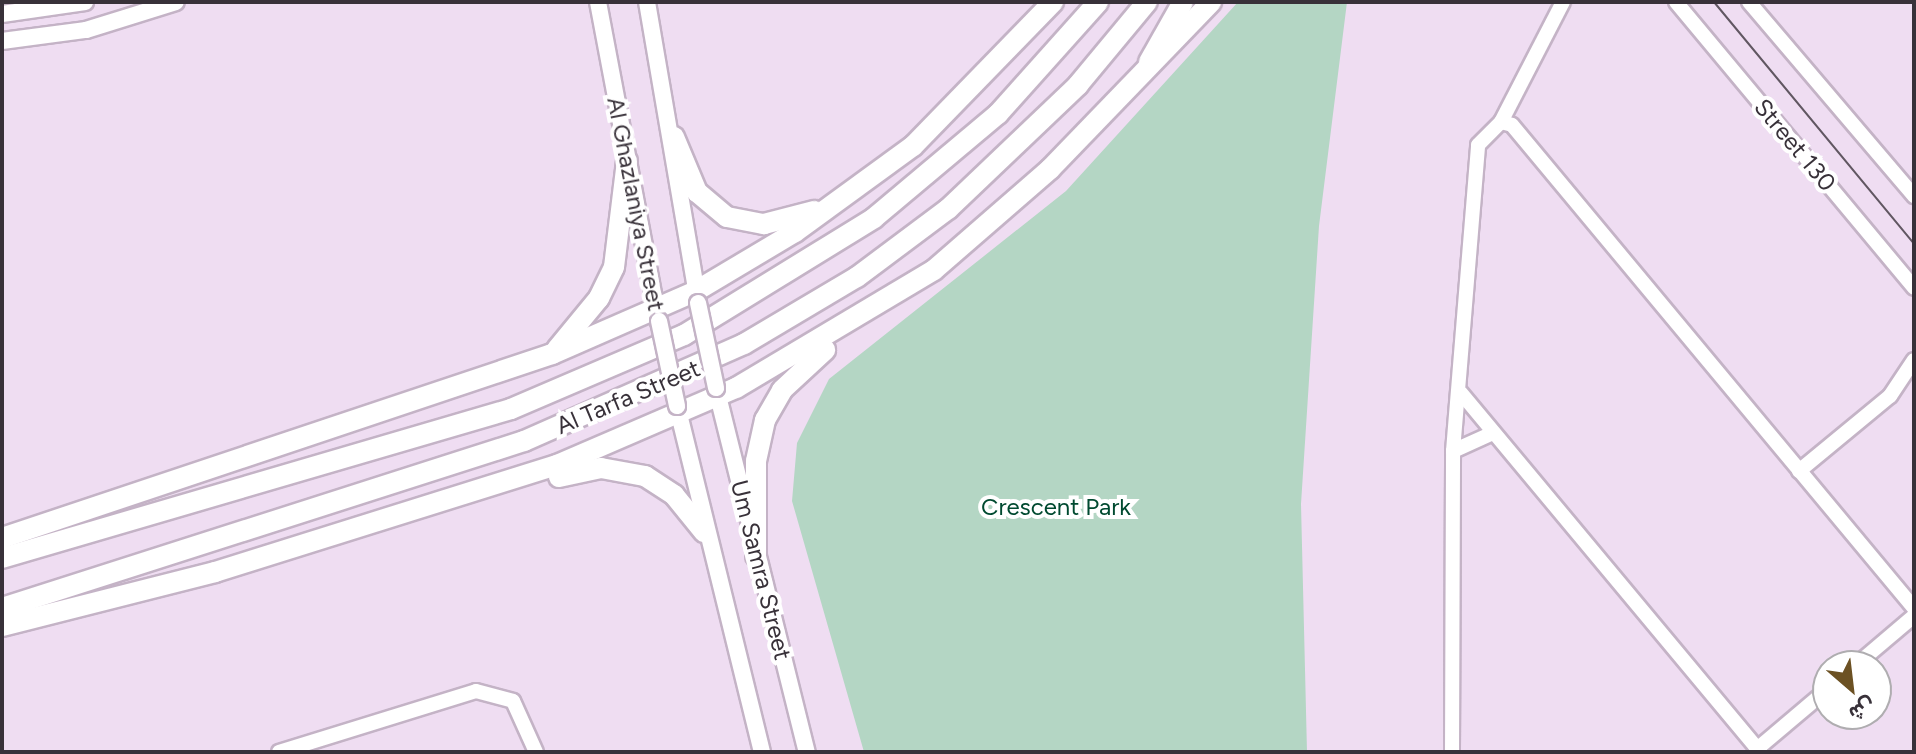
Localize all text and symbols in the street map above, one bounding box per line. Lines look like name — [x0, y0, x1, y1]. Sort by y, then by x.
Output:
street label: Street 130 — [1748, 93, 1842, 197]
street label: Al Ghazlaniya Street — [601, 95, 671, 313]
street label: Al Tarfa Street — [552, 354, 704, 440]
street label: Um Samra Street — [725, 477, 797, 663]
park label: Crescent Park — [981, 493, 1131, 521]
north arrow — [1812, 650, 1892, 730]
text: ش — [1845, 692, 1881, 728]

